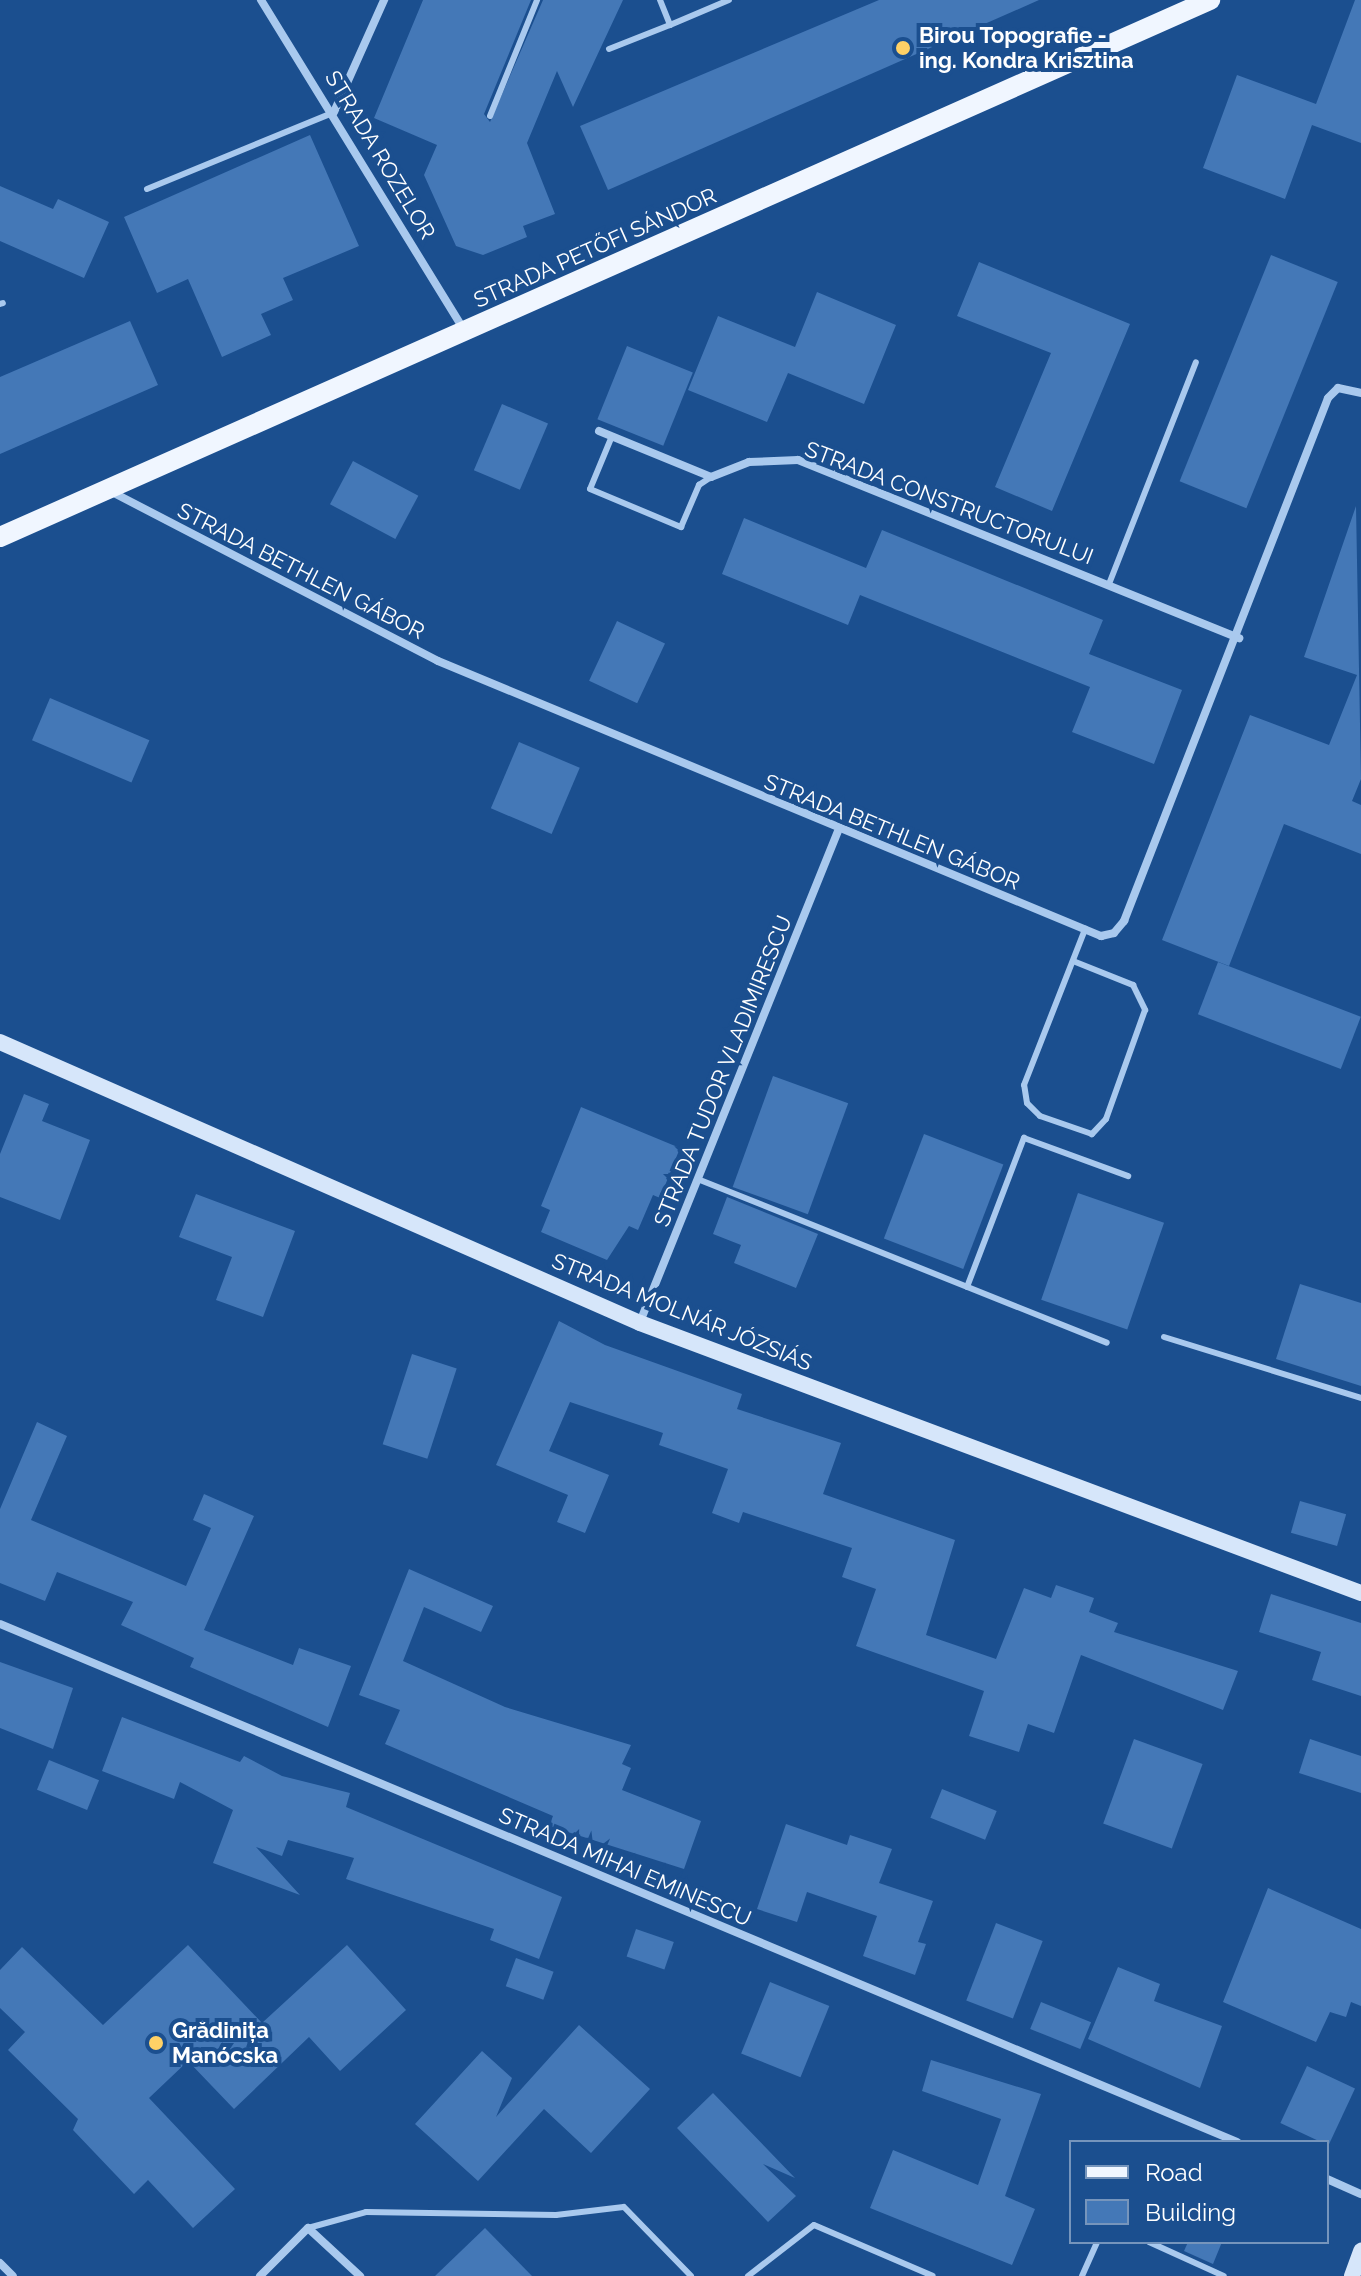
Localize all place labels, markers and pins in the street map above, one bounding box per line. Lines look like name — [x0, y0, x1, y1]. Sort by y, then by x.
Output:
place label: Birou Topografie - ing. Kondra Krisztina — [919, 22, 1134, 74]
marker: Birou Topografie - ing. Kondra Krisztina — [894, 39, 912, 57]
place label: Grădinița Manócska — [172, 2017, 278, 2068]
marker: Grădinița Manócska — [147, 2034, 165, 2052]

